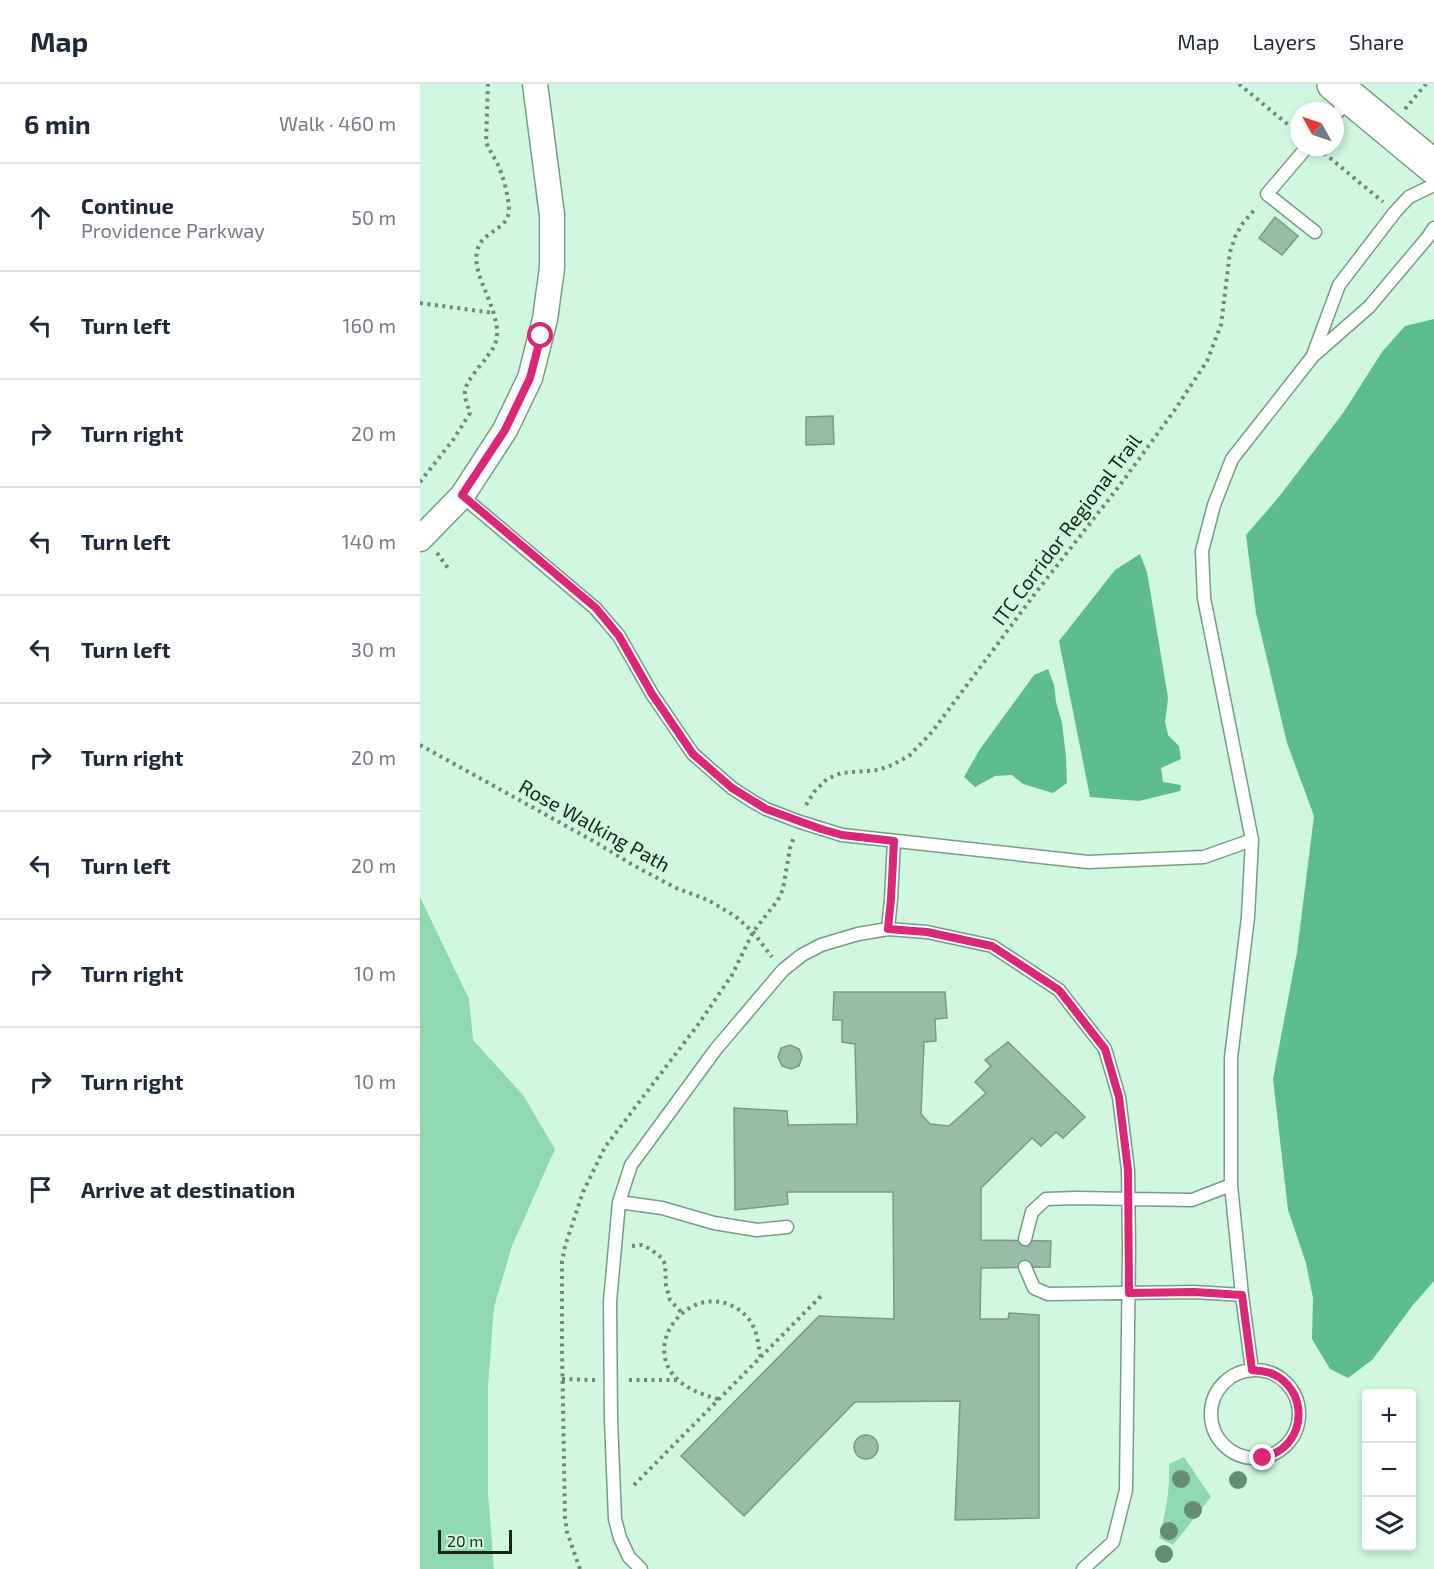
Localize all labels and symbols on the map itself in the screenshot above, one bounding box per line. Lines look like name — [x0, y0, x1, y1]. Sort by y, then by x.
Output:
north arrow — [1290, 102, 1344, 156]
route start — [527, 322, 553, 348]
street label: ITC Corridor Regional Trail — [986, 429, 1146, 629]
street label: Rose Walking Path — [515, 774, 675, 876]
route end — [1249, 1444, 1275, 1470]
scale bar — [438, 1527, 512, 1554]

